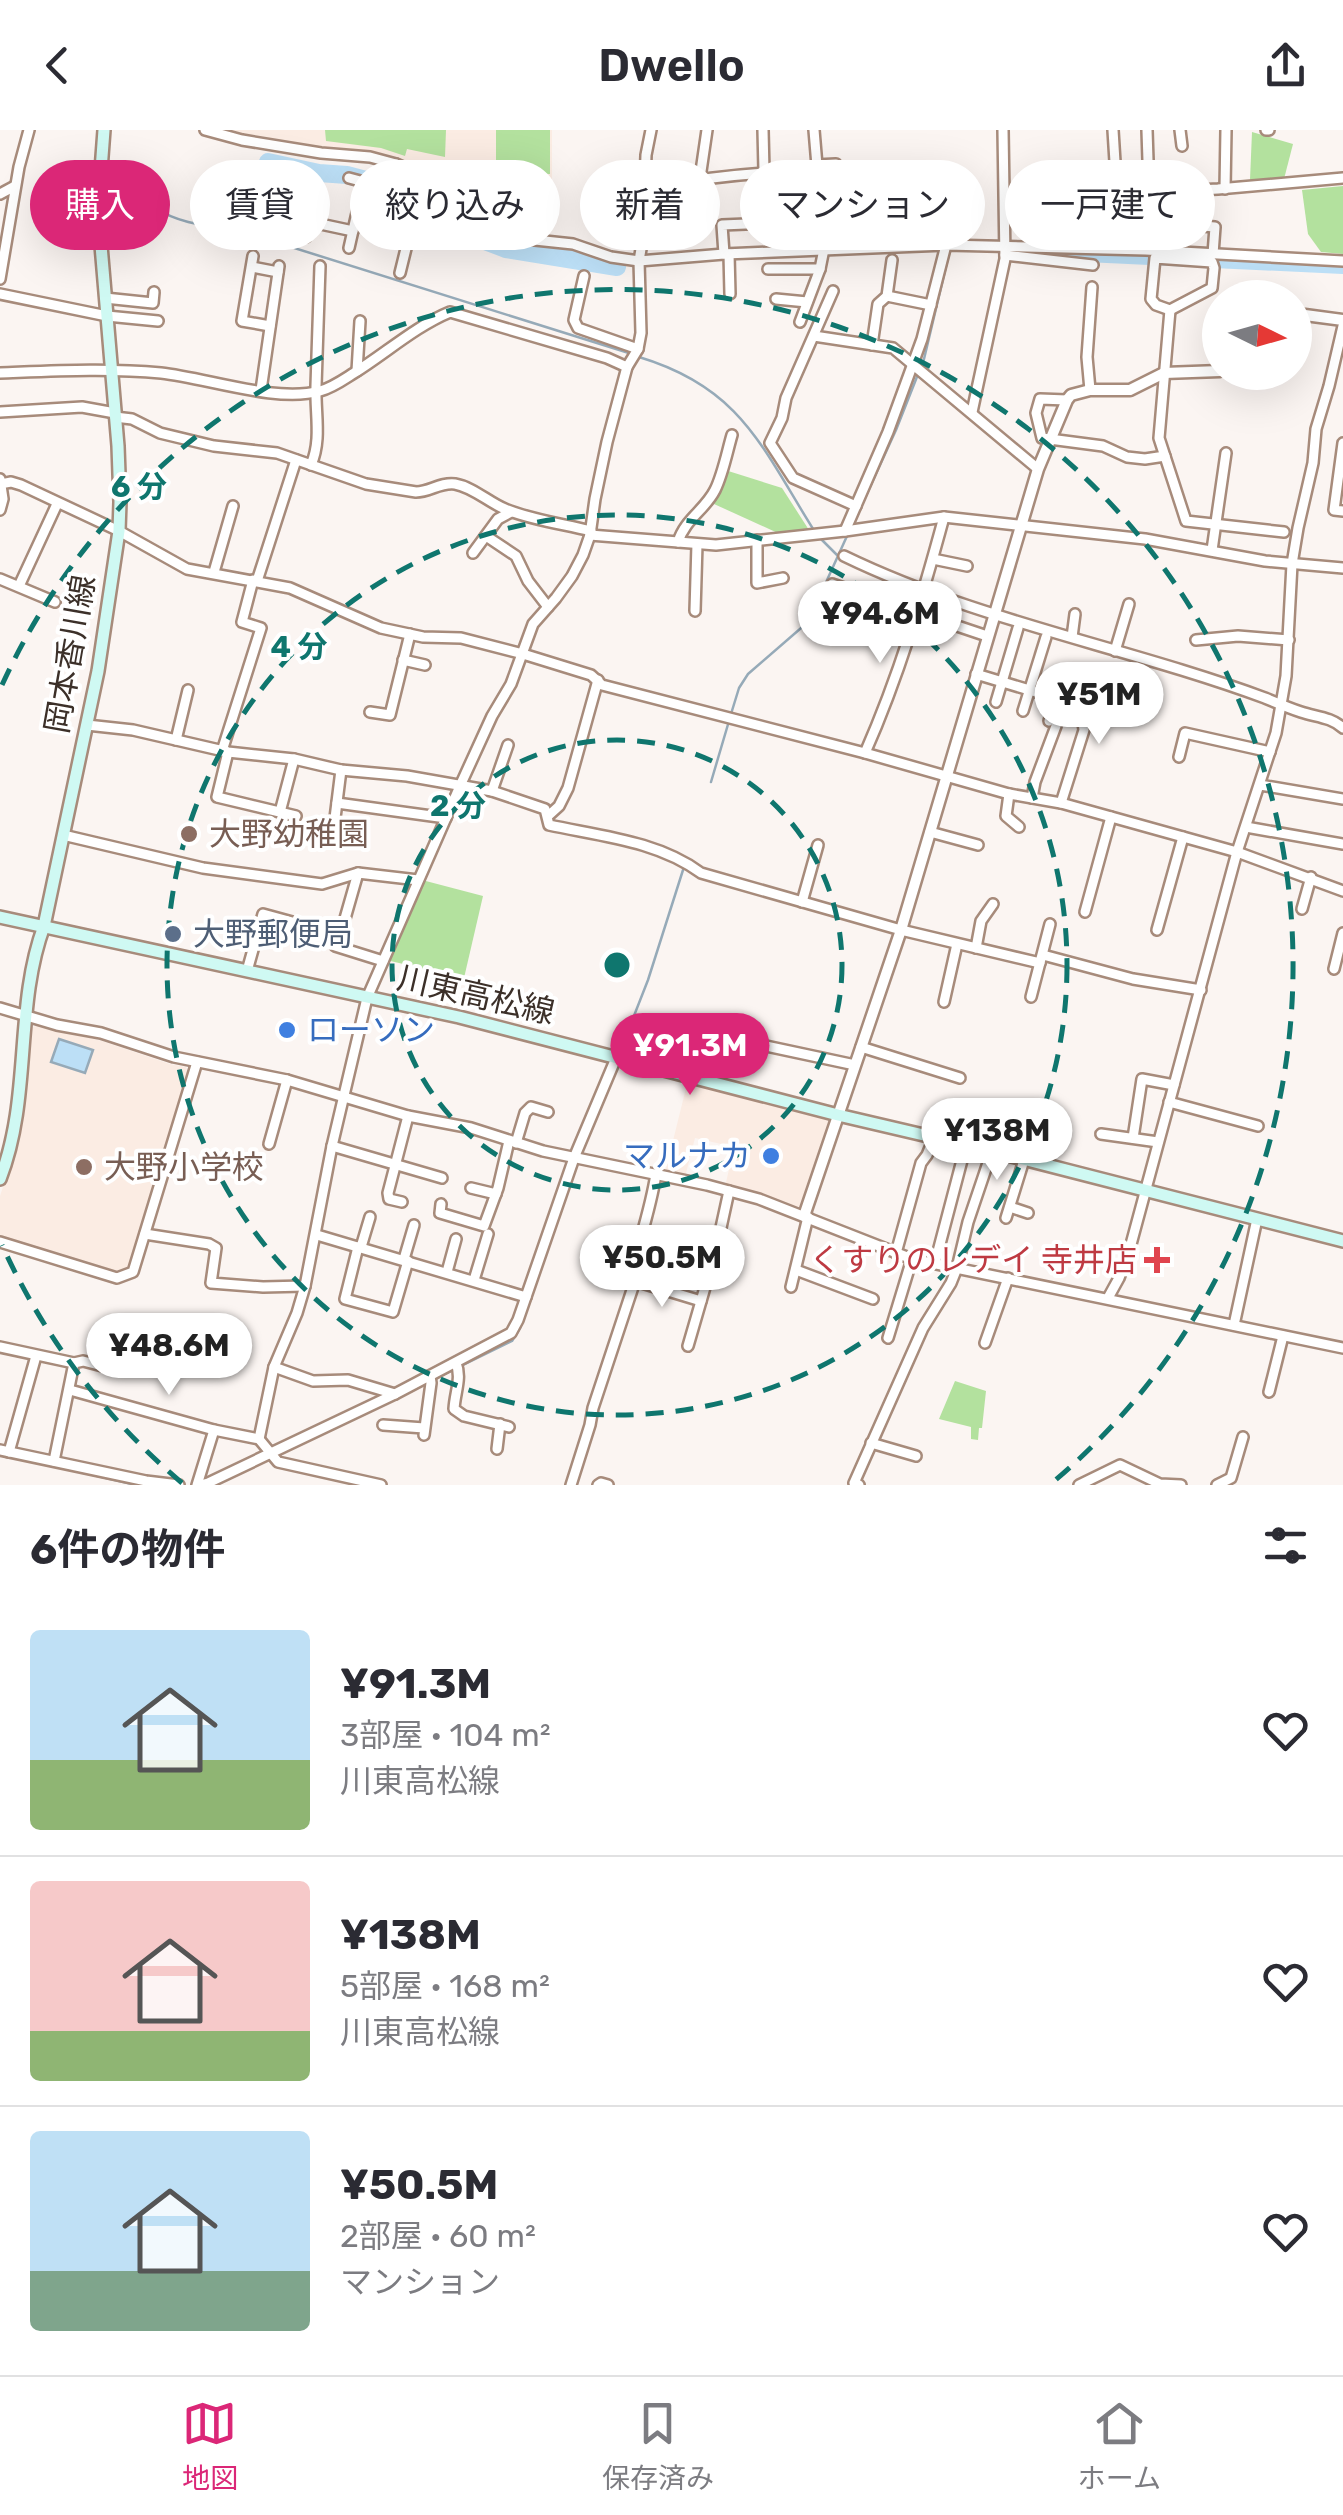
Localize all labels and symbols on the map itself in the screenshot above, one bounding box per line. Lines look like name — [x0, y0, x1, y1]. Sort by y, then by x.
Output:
north arrow — [1202, 280, 1312, 390]
text: 6 分 — [111, 469, 167, 505]
street label: 岡本香川線 — [37, 572, 103, 736]
pin: ¥94.6M — [799, 581, 961, 666]
text: 4 分 — [271, 629, 327, 665]
pin: ¥51M — [1040, 662, 1158, 747]
text: 2 分 — [430, 788, 486, 824]
place label: 大野幼稚園 — [209, 815, 369, 853]
marker: 大野幼稚園 — [178, 823, 200, 845]
place label: 大野郵便局 — [193, 915, 353, 953]
marker: 大野郵便局 — [162, 923, 184, 945]
centre of rings — [599, 947, 635, 983]
street label: 川東高松線 — [394, 958, 558, 1032]
place label: ローソン — [307, 1011, 435, 1049]
pin: ¥91.3M — [609, 1013, 771, 1098]
marker: ローソン — [276, 1019, 298, 1041]
pin: ¥138M — [927, 1098, 1067, 1183]
place label: マルナカ — [623, 1137, 751, 1175]
marker: マルナカ — [760, 1145, 782, 1167]
place label: 大野小学校 — [104, 1148, 264, 1186]
marker: 大野小学校 — [73, 1156, 95, 1178]
pin: ¥50.5M — [581, 1225, 743, 1310]
place label: くすりのレデイ 寺井店 — [809, 1241, 1137, 1279]
marker: くすりのレデイ 寺井店 — [1146, 1249, 1168, 1271]
pin: ¥48.6M — [88, 1313, 250, 1398]

